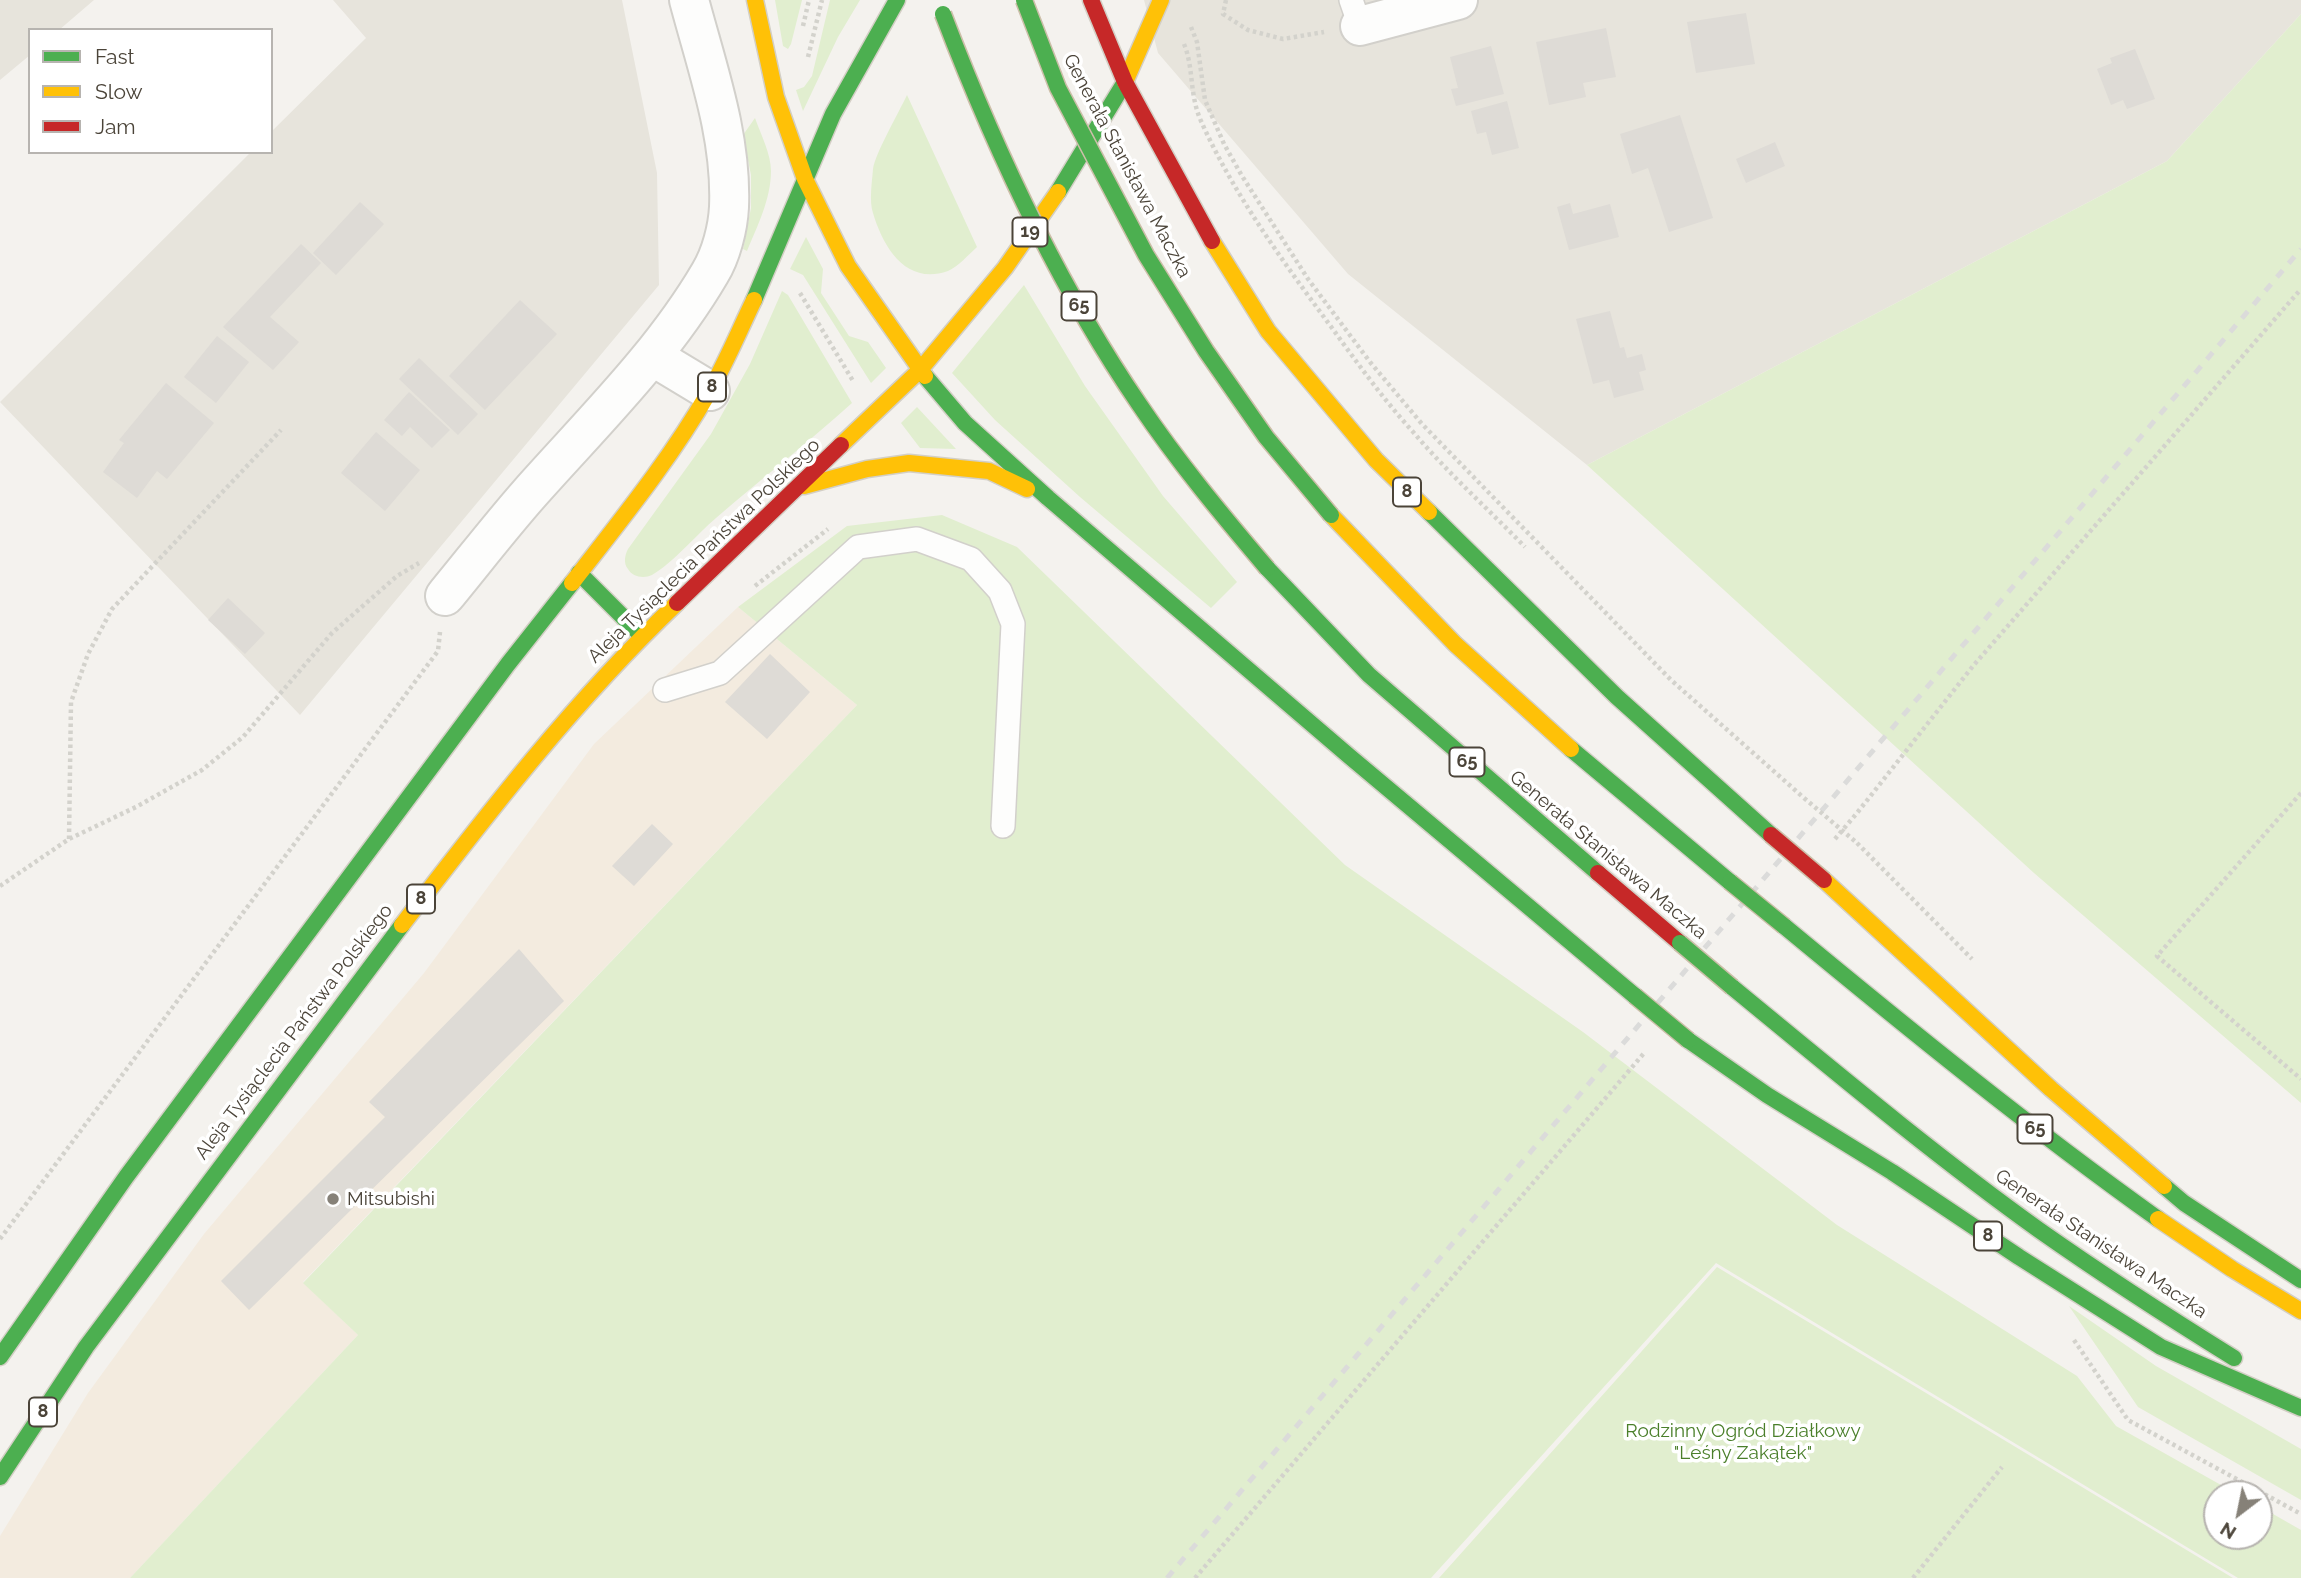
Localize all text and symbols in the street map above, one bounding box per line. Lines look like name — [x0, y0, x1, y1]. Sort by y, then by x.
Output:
legend — [28, 28, 273, 154]
text: Fast — [95, 44, 135, 69]
street label: Generała Stanisława Maczka — [1058, 50, 1196, 282]
text: Slow — [95, 79, 143, 104]
text: Jam — [95, 114, 136, 139]
road number: 19 — [1012, 218, 1048, 246]
road number: 65 — [1062, 292, 1096, 320]
road number: 8 — [698, 372, 726, 402]
street label: Aleja Tysiąclecia Państwa Polskiego — [583, 434, 825, 668]
road number: 8 — [1393, 478, 1421, 506]
road number: 65 — [1450, 748, 1484, 776]
street label: Generała Stanisława Maczka — [1505, 766, 1711, 944]
road number: 8 — [407, 884, 435, 914]
street label: Aleja Tysiąclecia Państwa Polskiego — [190, 900, 398, 1164]
road number: 65 — [2018, 1114, 2052, 1144]
street label: Generała Stanisława Maczka — [1991, 1165, 2211, 1323]
place label: Mitsubishi — [347, 1188, 435, 1210]
marker: Mitsubishi — [325, 1191, 341, 1207]
road number: 8 — [1974, 1222, 2002, 1251]
road number: 8 — [29, 1398, 57, 1427]
park label: Rodzinny Ogród Działkowy "Leśny Zakątek" — [1625, 1420, 1861, 1464]
north arrow — [2203, 1480, 2273, 1550]
text: N — [2216, 1518, 2240, 1544]

